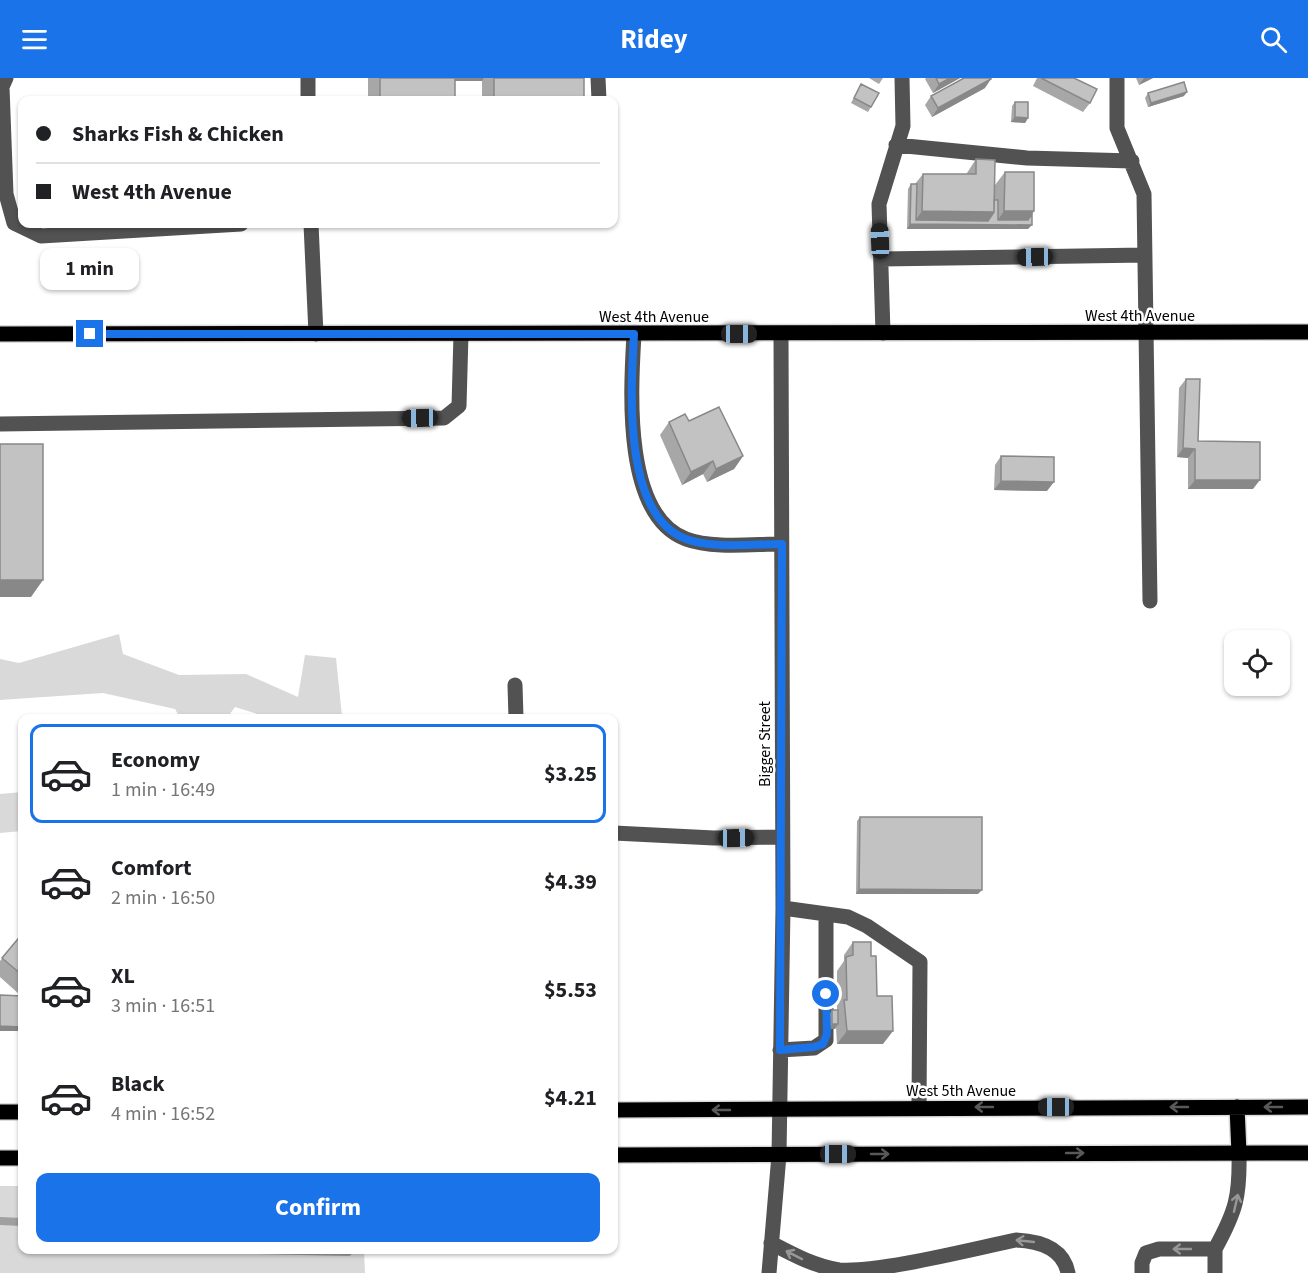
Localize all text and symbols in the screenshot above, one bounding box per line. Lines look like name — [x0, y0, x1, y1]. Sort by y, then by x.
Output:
text: Ridey — [620, 20, 688, 59]
icon: menu — [18, 23, 51, 56]
icon: search — [1257, 23, 1290, 56]
text: Sharks Fish & Chicken — [72, 118, 284, 150]
text: West 4th Avenue — [72, 176, 232, 208]
car — [870, 223, 890, 259]
callout: 1 min — [40, 247, 140, 289]
car — [1017, 248, 1053, 266]
text: 1 min — [65, 255, 114, 283]
street label: West 4th Avenue — [1085, 305, 1195, 327]
street label: West 4th Avenue — [599, 306, 709, 328]
route end — [76, 320, 103, 347]
car — [721, 325, 757, 343]
car — [402, 409, 438, 427]
map controls — [1224, 630, 1290, 696]
button: locate — [1224, 630, 1290, 696]
street label: Bigger Street — [754, 700, 776, 787]
text: Economy — [111, 744, 200, 776]
icon: car — [39, 747, 93, 801]
text: $3.25 — [544, 758, 597, 790]
text: 1 min · 16:49 — [111, 776, 215, 804]
car — [718, 829, 754, 847]
text: Comfort — [111, 852, 192, 884]
icon: car — [39, 855, 93, 909]
text: $4.39 — [544, 866, 597, 898]
text: 2 min · 16:50 — [111, 884, 215, 912]
text: XL — [111, 960, 135, 992]
icon: car — [39, 963, 93, 1017]
text: $5.53 — [544, 974, 597, 1006]
route start — [812, 980, 839, 1007]
text: 3 min · 16:51 — [111, 992, 215, 1020]
text: Black — [111, 1068, 165, 1100]
icon: car — [39, 1071, 93, 1125]
street label: West 5th Avenue — [906, 1080, 1016, 1102]
text: $4.21 — [544, 1082, 597, 1114]
car — [1038, 1098, 1074, 1116]
text: 4 min · 16:52 — [111, 1100, 215, 1128]
one-way arrow — [974, 1101, 994, 1113]
one-way arrow — [1169, 1101, 1189, 1113]
one-way arrow — [1263, 1101, 1283, 1113]
one-way arrow — [711, 1104, 731, 1116]
car — [820, 1145, 856, 1163]
one-way arrow — [1064, 1147, 1084, 1159]
one-way arrow — [869, 1148, 889, 1160]
button: Confirm — [36, 1173, 600, 1242]
one-way arrow — [1231, 1194, 1242, 1214]
one-way arrow — [1016, 1235, 1036, 1246]
one-way arrow — [1172, 1243, 1192, 1255]
one-way arrow — [786, 1249, 804, 1260]

